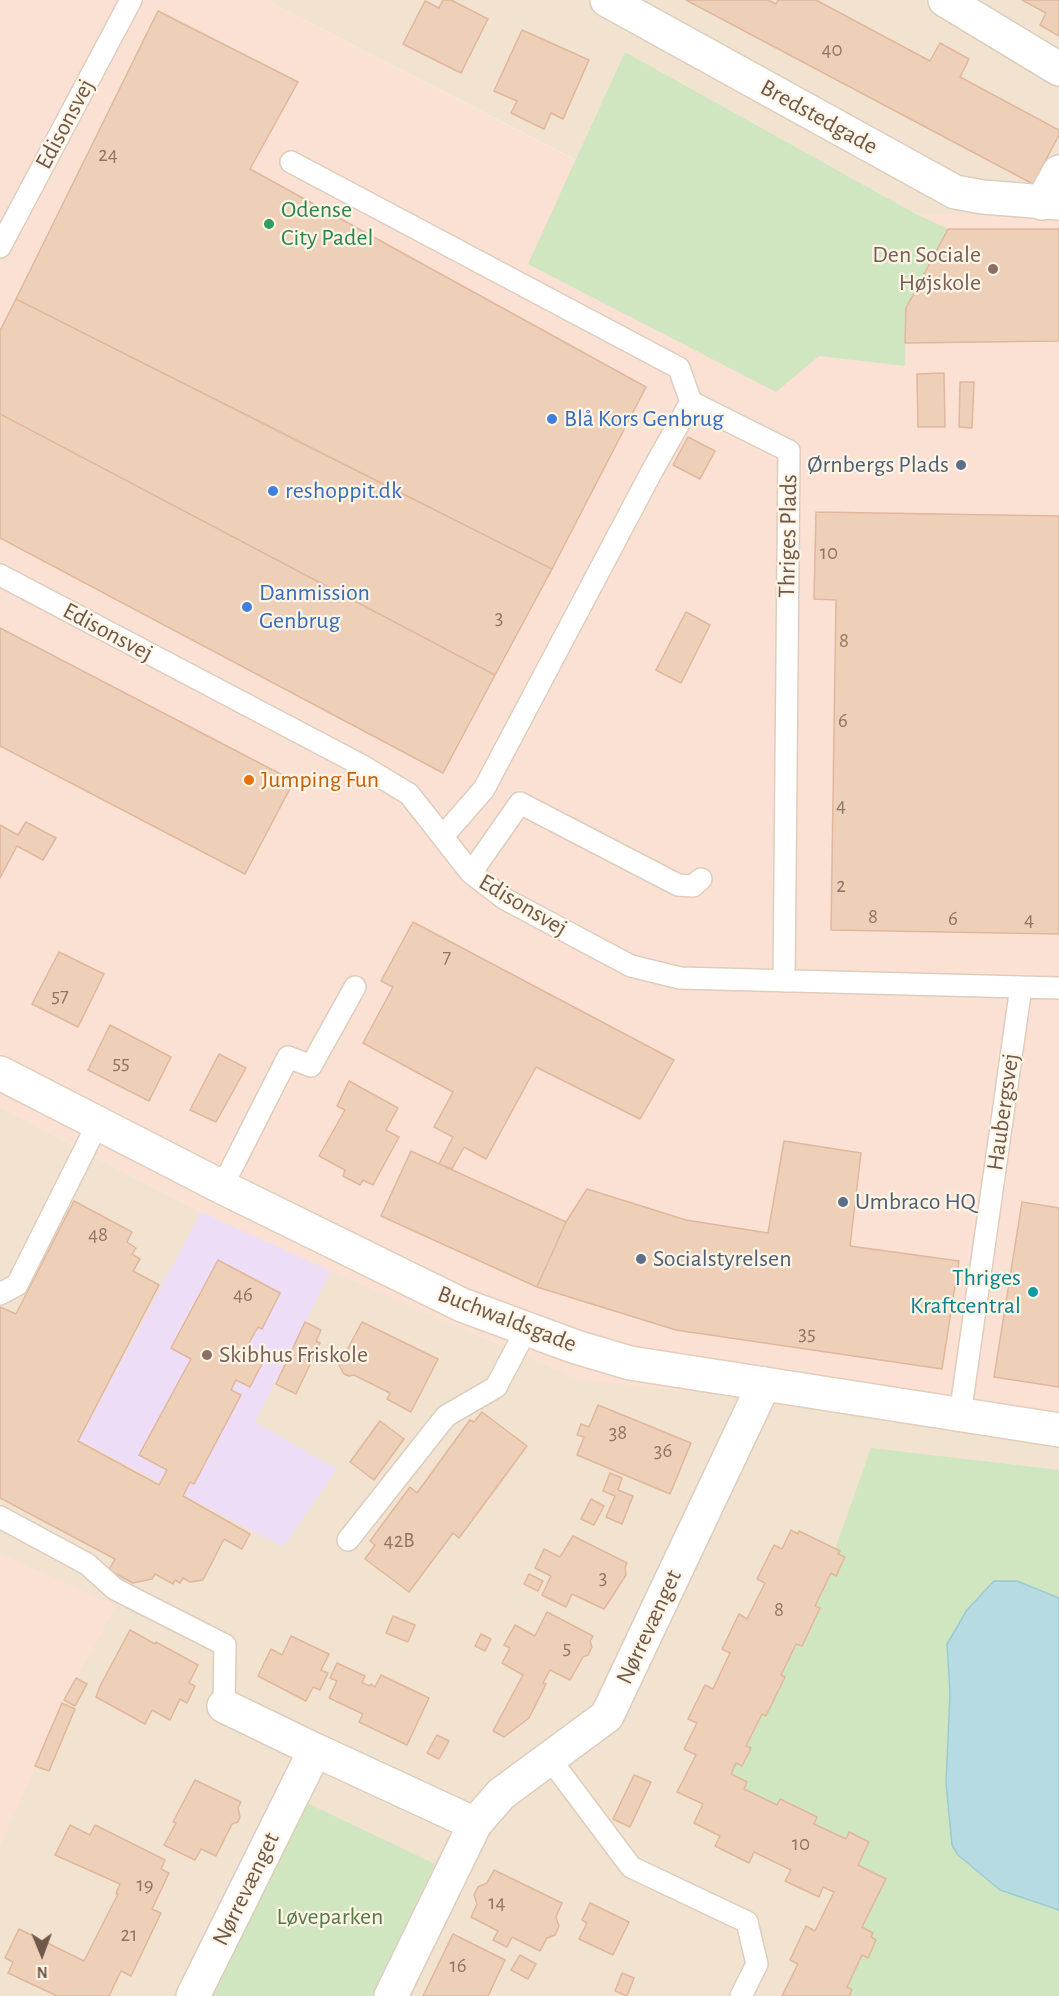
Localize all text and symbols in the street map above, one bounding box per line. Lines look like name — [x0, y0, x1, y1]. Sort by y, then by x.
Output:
house number: 40 — [821, 37, 843, 63]
street label: Bredstedgade — [755, 73, 883, 161]
street label: Edisonsvej — [29, 74, 101, 174]
house number: 24 — [98, 142, 118, 168]
place label: Odense City Padel — [281, 196, 373, 252]
marker: Odense City Padel — [262, 217, 276, 231]
place label: Den Sociale Højskole — [872, 241, 981, 297]
marker: Den Sociale Højskole — [986, 262, 1000, 276]
place label: Blå Kors Genbrug — [564, 405, 724, 433]
marker: Blå Kors Genbrug — [545, 412, 559, 426]
place label: Ørnbergs Plads — [807, 451, 949, 479]
marker: Ørnbergs Plads — [954, 458, 968, 472]
street label: Thriges Plads — [773, 474, 803, 598]
place label: reshoppit.dk — [285, 477, 402, 505]
marker: reshoppit.dk — [266, 484, 280, 498]
house number: 10 — [820, 540, 838, 566]
place label: Danmission Genbrug — [259, 579, 370, 635]
street label: Edisonsvej — [58, 596, 158, 668]
marker: Danmission Genbrug — [240, 600, 254, 614]
house number: 3 — [495, 605, 503, 631]
house number: 8 — [839, 628, 849, 654]
house number: 6 — [838, 708, 848, 734]
place label: Jumping Fun — [261, 766, 379, 794]
marker: Jumping Fun — [242, 773, 256, 787]
house number: 4 — [836, 793, 846, 819]
street label: Edisonsvej — [474, 867, 572, 943]
house number: 2 — [836, 873, 846, 899]
house number: 8 — [868, 904, 878, 930]
house number: 6 — [948, 906, 958, 932]
house number: 4 — [1024, 907, 1034, 933]
house number: 7 — [443, 944, 451, 970]
house number: 57 — [51, 983, 69, 1009]
house number: 55 — [112, 1050, 130, 1076]
street label: Haubergsvej — [981, 1051, 1025, 1173]
place label: Umbraco HQ — [855, 1188, 976, 1216]
marker: Umbraco HQ — [836, 1195, 850, 1209]
house number: 48 — [88, 1222, 108, 1248]
place label: Socialstyrelsen — [653, 1245, 792, 1273]
marker: Socialstyrelsen — [634, 1252, 648, 1266]
place label: Thriges Kraftcentral — [910, 1264, 1021, 1320]
street label: Buchwaldsgade — [433, 1279, 581, 1359]
house number: 46 — [233, 1282, 253, 1308]
marker: Thriges Kraftcentral — [1026, 1285, 1040, 1299]
house number: 35 — [798, 1321, 816, 1347]
place label: Skibhus Friskole — [219, 1341, 368, 1369]
marker: Skibhus Friskole — [200, 1348, 214, 1362]
house number: 38 — [609, 1420, 627, 1446]
house number: 36 — [654, 1438, 672, 1464]
house number: 42B — [384, 1528, 414, 1554]
house number: 3 — [599, 1565, 607, 1591]
street label: Nørrevænget — [610, 1565, 688, 1689]
house number: 8 — [774, 1597, 784, 1623]
house number: 5 — [563, 1635, 571, 1661]
street label: Nørrevænget — [206, 1827, 286, 1951]
house number: 10 — [792, 1831, 810, 1857]
house number: 19 — [136, 1872, 154, 1898]
house number: 14 — [488, 1890, 506, 1916]
park label: Løveparken — [277, 1903, 383, 1931]
house number: 21 — [121, 1922, 137, 1948]
north arrow — [12, 1924, 72, 1984]
house number: 16 — [449, 1953, 467, 1979]
text: N — [37, 1964, 48, 1980]

